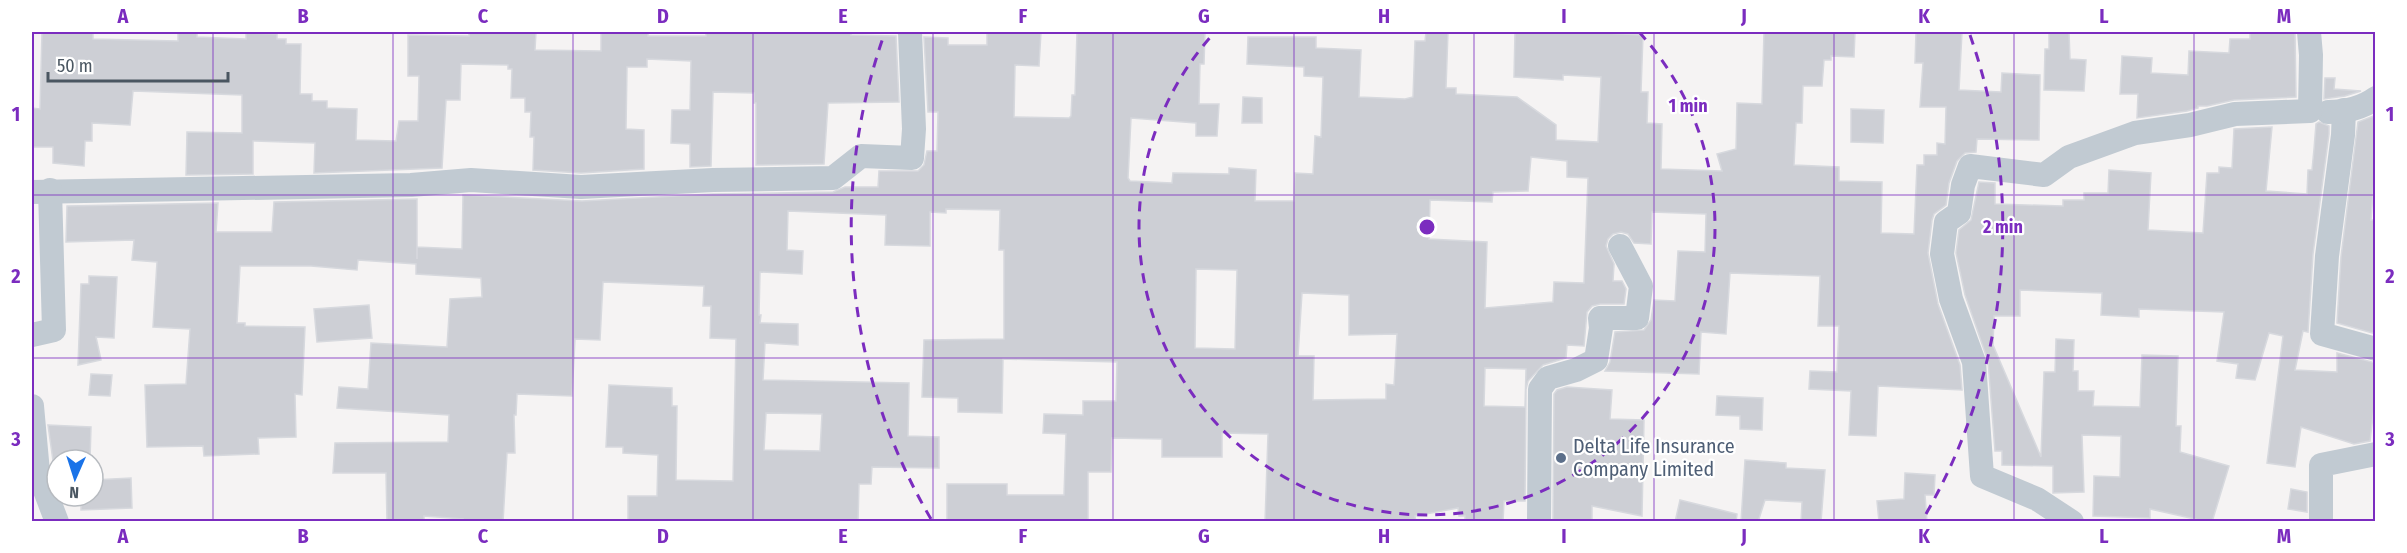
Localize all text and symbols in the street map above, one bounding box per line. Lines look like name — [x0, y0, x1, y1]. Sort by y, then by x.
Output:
text: A — [117, 4, 130, 28]
text: B — [297, 4, 309, 28]
text: C — [478, 4, 489, 28]
text: D — [657, 4, 669, 28]
text: E — [838, 4, 848, 28]
text: F — [1019, 4, 1028, 28]
text: G — [1198, 4, 1210, 28]
text: H — [1378, 4, 1390, 28]
text: I — [1561, 4, 1567, 28]
text: J — [1740, 4, 1747, 28]
text: K — [1918, 4, 1930, 28]
text: L — [2099, 4, 2109, 28]
text: M — [2277, 4, 2291, 28]
scale bar — [48, 45, 228, 83]
text: 50 m — [57, 55, 93, 77]
text: 1 min — [1668, 95, 1708, 117]
text: 1 — [12, 102, 20, 126]
text: 1 — [2386, 102, 2394, 126]
text: 2 min — [1982, 216, 2023, 238]
centre of rings — [1417, 217, 1437, 237]
text: 2 — [10, 264, 21, 288]
text: 2 — [2384, 264, 2395, 288]
text: 3 — [10, 427, 21, 451]
text: 3 — [2384, 427, 2395, 451]
place label: Delta Life Insurance Company Limited — [1573, 434, 1735, 481]
north arrow — [45, 448, 105, 508]
marker: Delta Life Insurance Company Limited — [1554, 451, 1568, 465]
text: N — [69, 483, 80, 502]
text: A — [117, 524, 130, 548]
text: B — [297, 524, 309, 548]
text: C — [478, 524, 489, 548]
text: D — [657, 524, 669, 548]
text: E — [838, 524, 848, 548]
text: F — [1019, 524, 1028, 548]
text: G — [1198, 524, 1210, 548]
text: H — [1378, 524, 1390, 548]
text: I — [1561, 524, 1567, 548]
text: J — [1740, 524, 1747, 548]
text: K — [1918, 524, 1930, 548]
text: L — [2099, 524, 2109, 548]
text: M — [2277, 524, 2291, 548]

